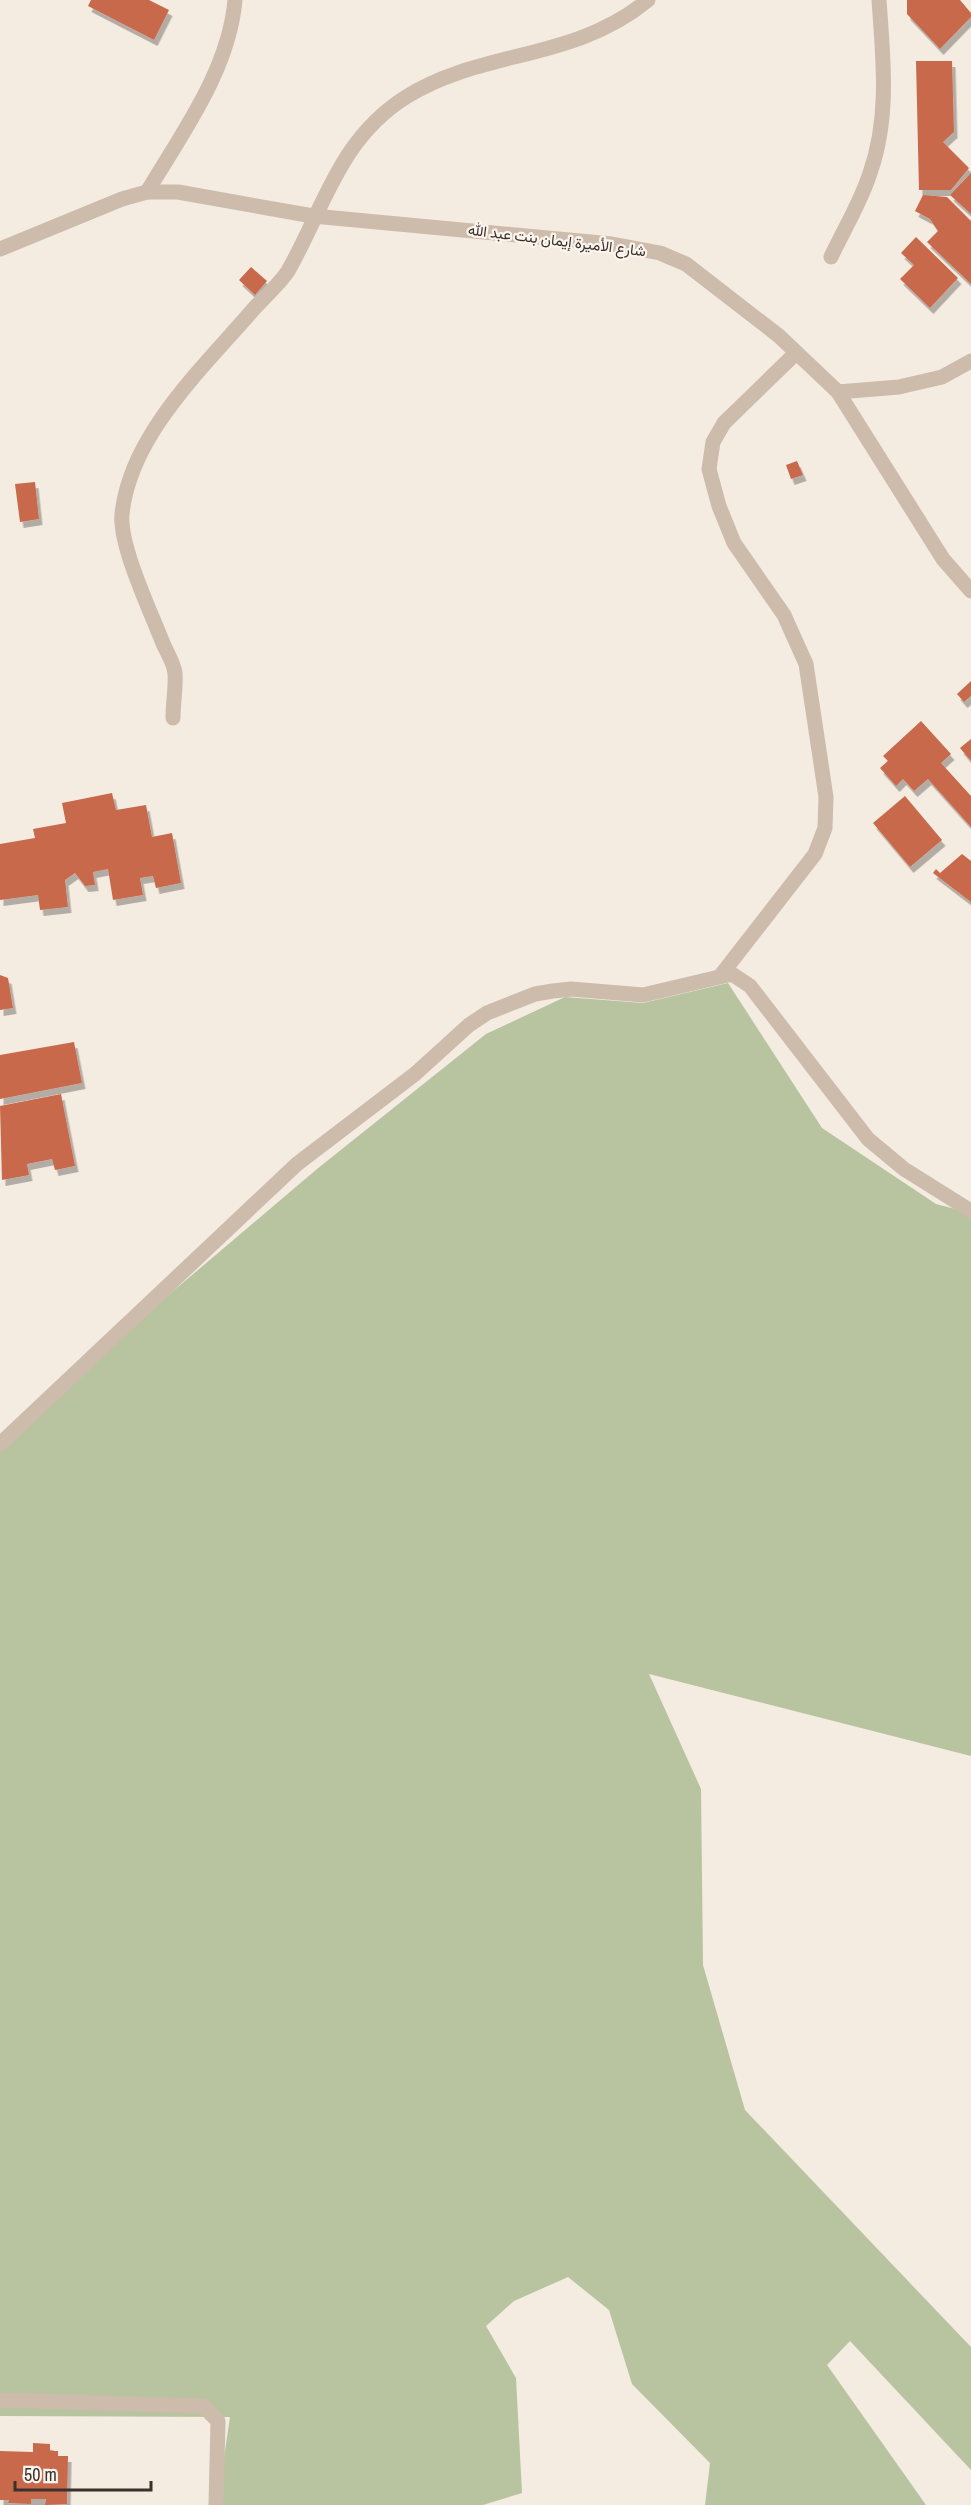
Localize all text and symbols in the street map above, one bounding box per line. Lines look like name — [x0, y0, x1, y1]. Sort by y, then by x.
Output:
street label: شارع الأميرة إيمان بنت عبد الله — [467, 219, 647, 262]
scale bar — [15, 2454, 152, 2492]
text: 50 m — [24, 2462, 57, 2487]

